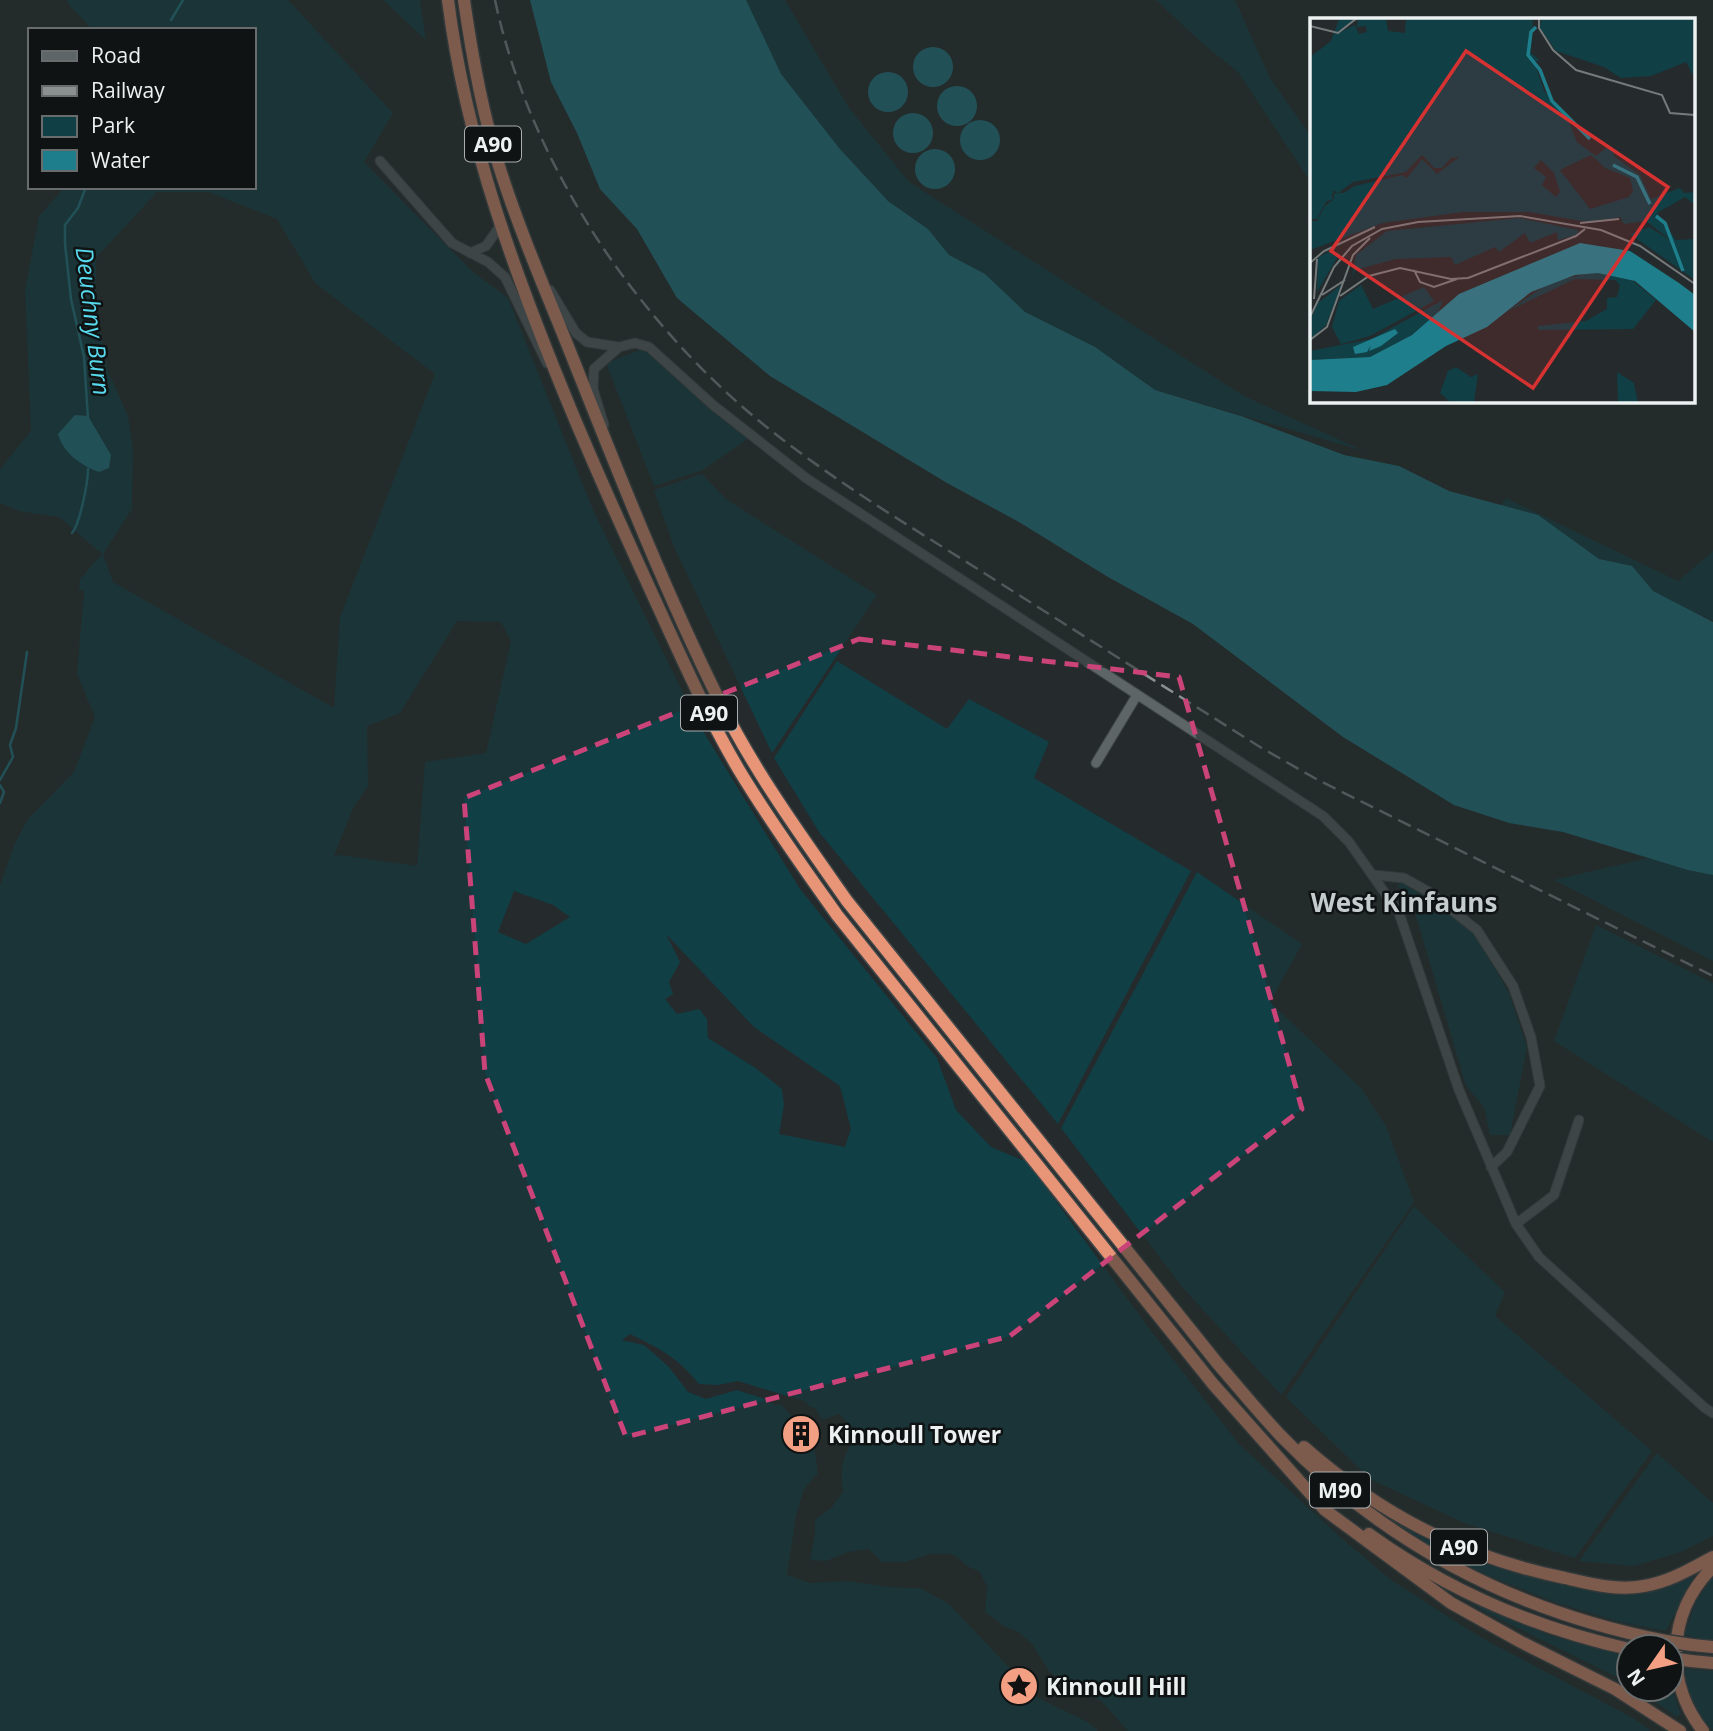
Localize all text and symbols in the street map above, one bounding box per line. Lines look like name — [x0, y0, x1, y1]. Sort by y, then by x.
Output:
inset map — [1310, 18, 1696, 402]
legend — [28, 28, 256, 189]
text: Road — [91, 41, 141, 69]
text: Railway — [91, 76, 165, 104]
text: Park — [91, 111, 135, 139]
road number: A90 — [465, 127, 521, 162]
text: Water — [91, 146, 150, 174]
water label: Deuchny Burn — [69, 245, 119, 397]
road number: A90 — [681, 696, 737, 730]
district label: West Kinfauns — [1311, 884, 1497, 920]
building icon: Kinnoull Tower — [780, 1413, 822, 1455]
place label: Kinnoull Tower — [828, 1418, 1001, 1450]
road number: M90 — [1310, 1472, 1370, 1508]
road number: A90 — [1431, 1530, 1487, 1564]
north arrow — [1615, 1633, 1685, 1703]
text: N — [1621, 1664, 1651, 1691]
place icon: Kinnoull Hill — [998, 1665, 1040, 1707]
place label: Kinnoull Hill — [1046, 1670, 1187, 1702]

